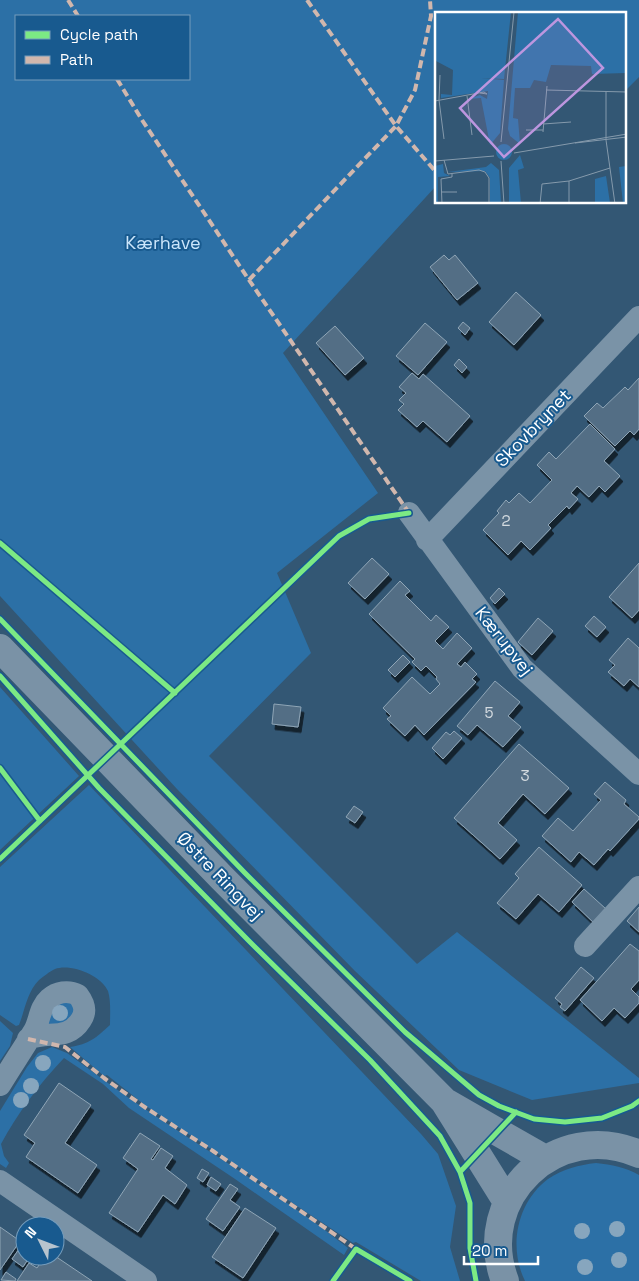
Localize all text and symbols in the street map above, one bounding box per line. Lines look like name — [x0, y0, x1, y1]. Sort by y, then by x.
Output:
inset map — [435, 12, 626, 204]
legend — [15, 15, 190, 80]
text: Cycle path — [60, 25, 138, 44]
text: Path — [60, 50, 93, 69]
park label: Kærhave — [125, 231, 201, 254]
street label: Skovbrynet — [490, 384, 576, 472]
house number: 2 — [501, 511, 511, 530]
street label: Kærupvej — [470, 602, 538, 680]
house number: 5 — [485, 703, 494, 722]
house number: 3 — [520, 766, 530, 785]
street label: Østre Ringvej — [172, 827, 268, 925]
north arrow — [15, 1216, 65, 1266]
text: N — [21, 1223, 40, 1242]
scale bar — [464, 1234, 538, 1266]
text: 20 m — [472, 1241, 507, 1260]

